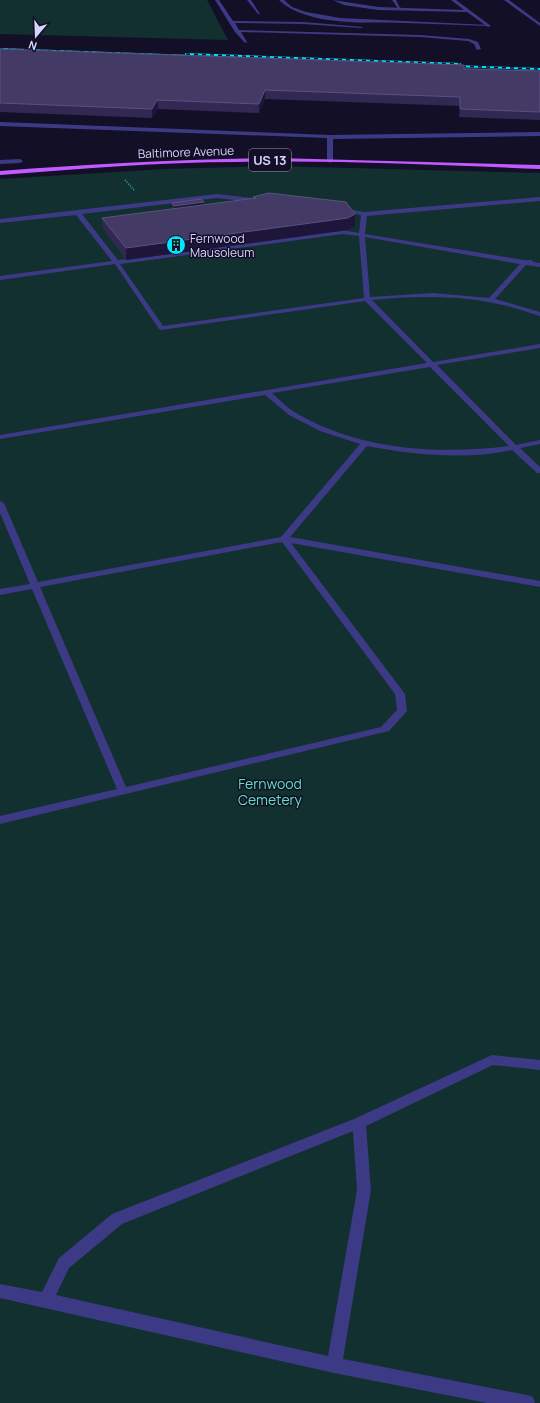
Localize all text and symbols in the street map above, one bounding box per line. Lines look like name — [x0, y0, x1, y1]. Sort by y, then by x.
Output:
north arrow — [16, 16, 56, 56]
text: N — [26, 38, 39, 54]
street label: Baltimore Avenue — [138, 142, 234, 162]
road number: US 13 — [249, 149, 291, 171]
place label: Fernwood Mausoleum — [190, 230, 254, 261]
building icon: Fernwood Mausoleum — [165, 234, 187, 256]
park label: Fernwood Cemetery — [238, 774, 303, 809]

